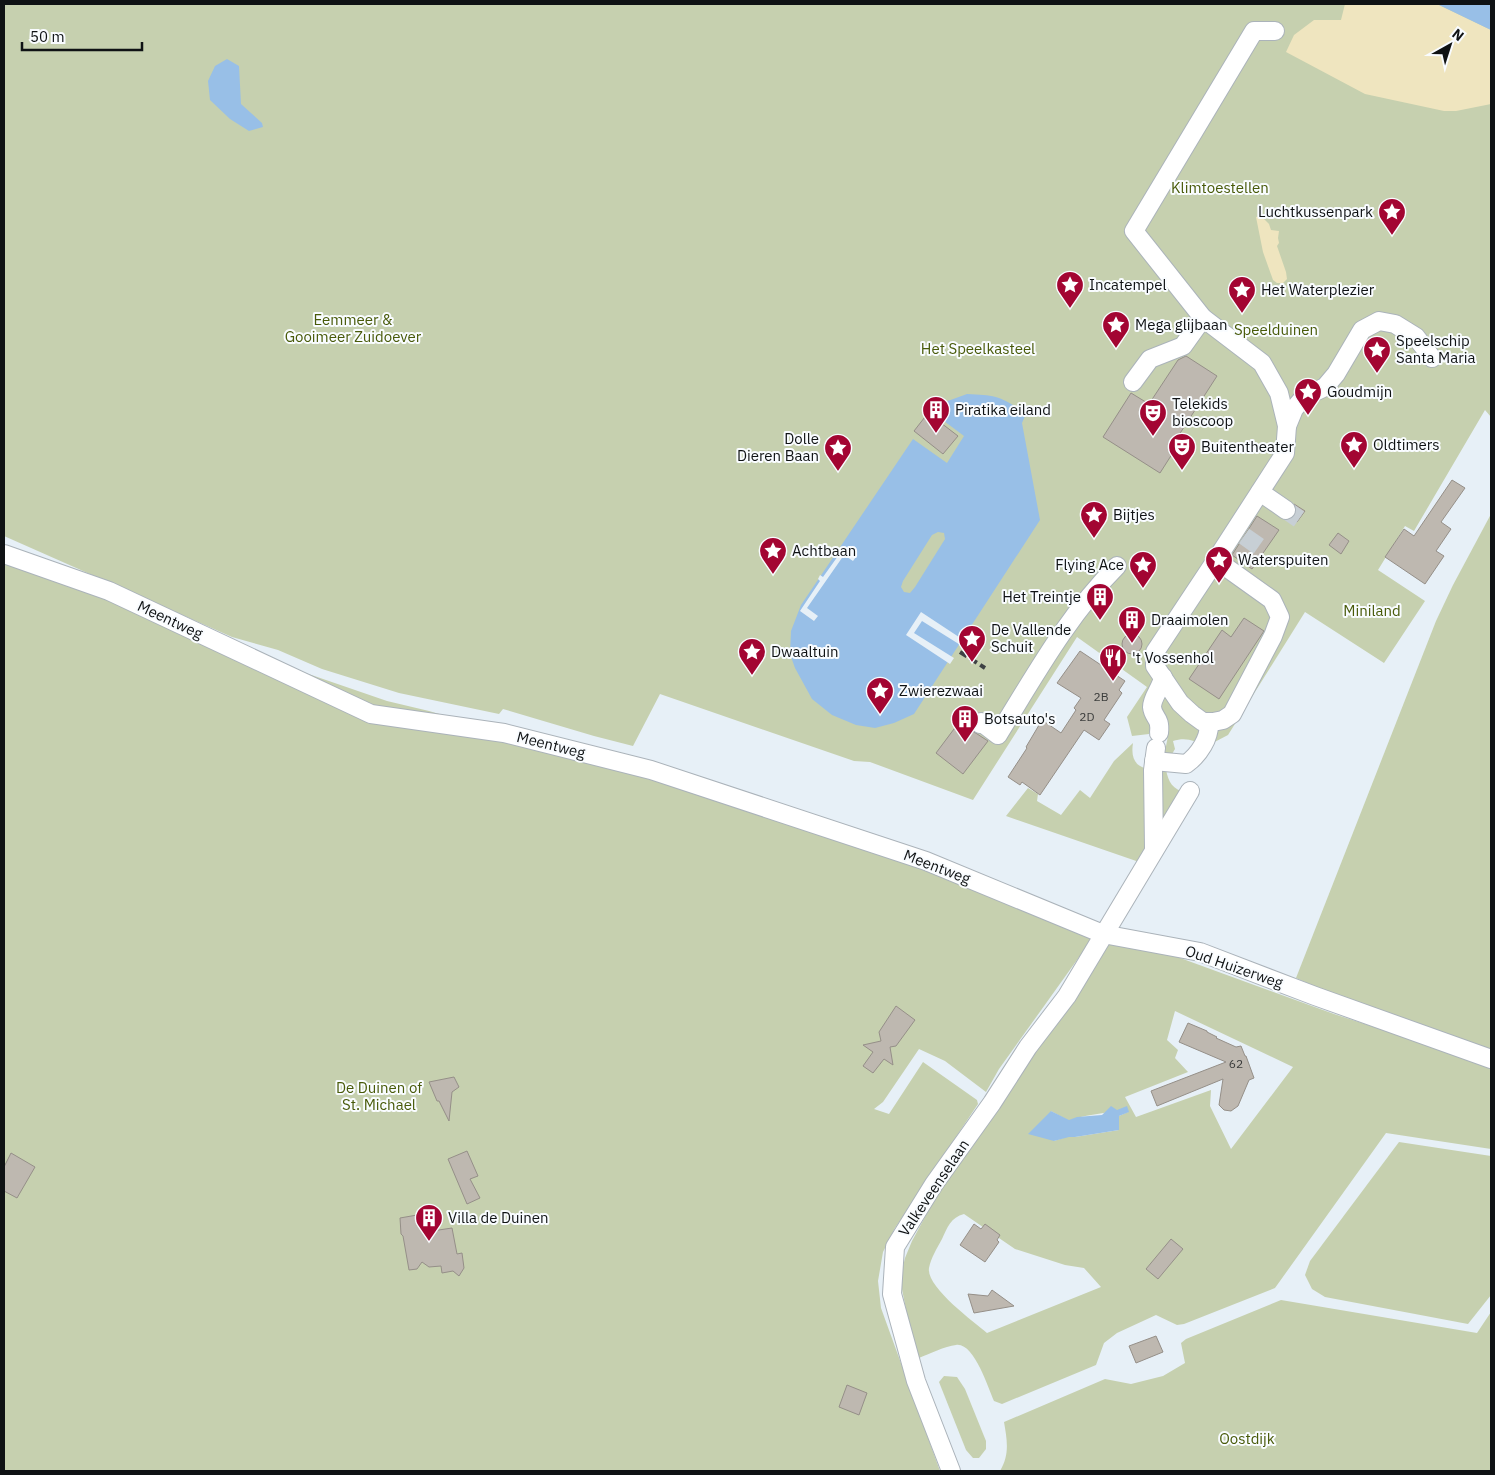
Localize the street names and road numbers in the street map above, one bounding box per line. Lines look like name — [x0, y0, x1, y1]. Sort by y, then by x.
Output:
street label: Meentweg — [134, 596, 206, 643]
street label: Meentweg — [515, 727, 587, 762]
street label: Meentweg — [901, 845, 973, 888]
street label: Oud Huizerweg — [1183, 941, 1286, 992]
street label: Valkeveenselaan — [894, 1136, 973, 1240]

